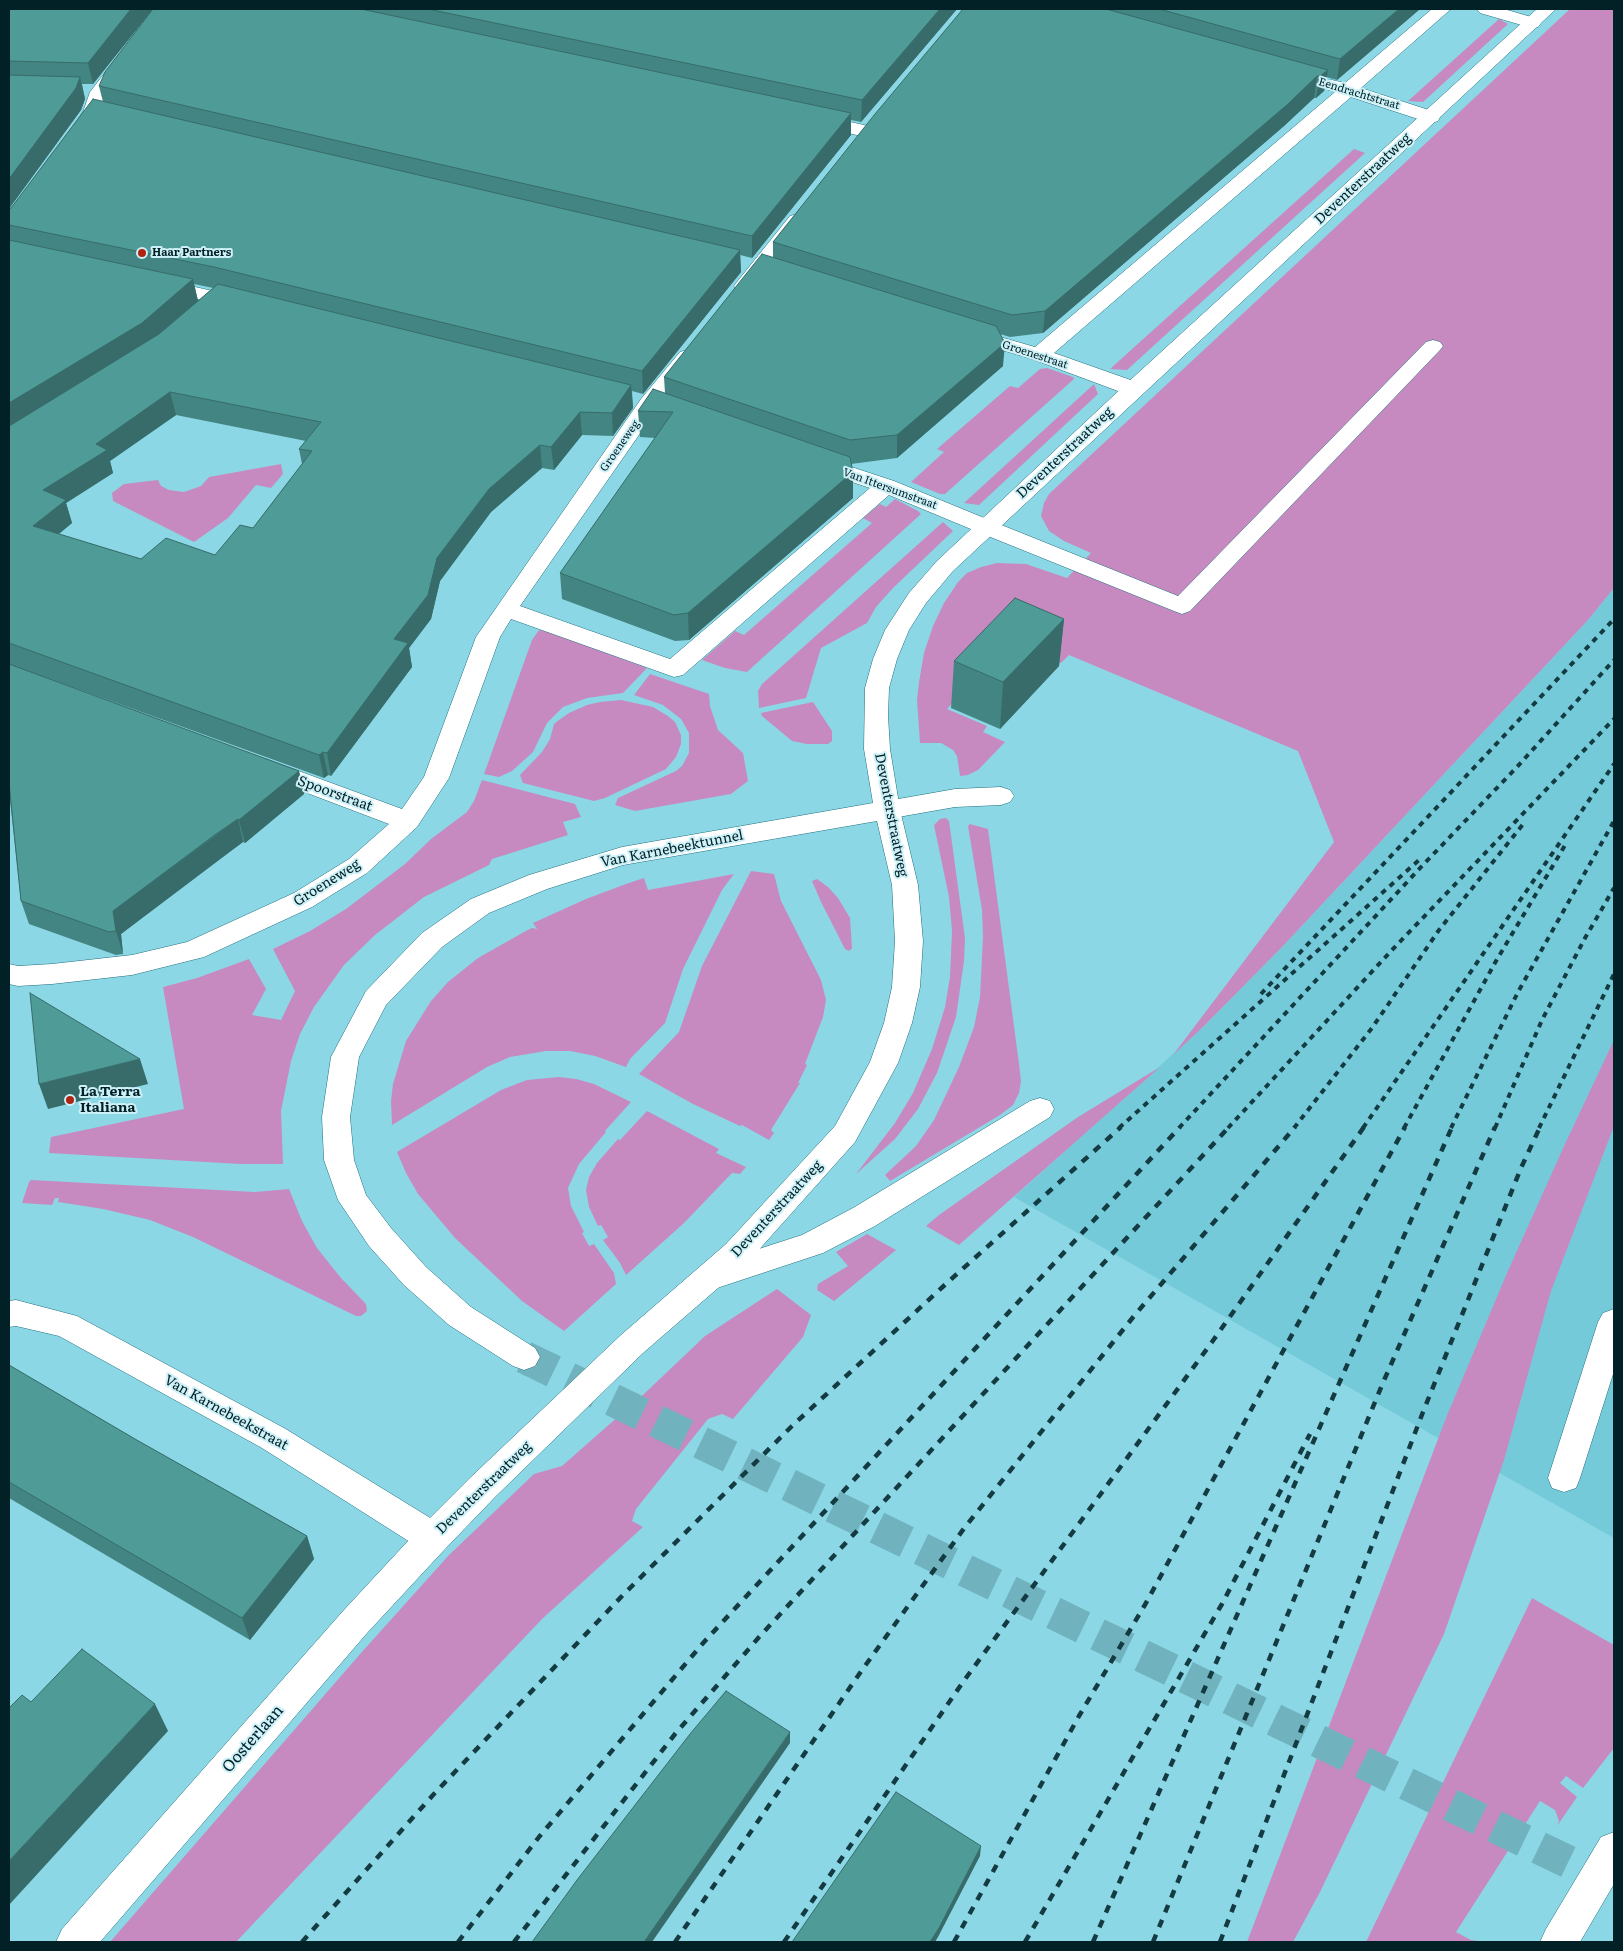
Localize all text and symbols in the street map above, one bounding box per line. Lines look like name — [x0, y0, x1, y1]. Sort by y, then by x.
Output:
street label: Eendrachtstraat — [1317, 75, 1401, 113]
street label: Deventerstraatweg — [1311, 130, 1415, 228]
place label: Haar Partners — [152, 246, 231, 260]
marker: Haar Partners — [136, 247, 148, 259]
street label: Groenestraat — [1000, 338, 1070, 372]
street label: Deventerstraatweg — [1013, 404, 1117, 502]
street label: Groeneweg — [598, 418, 642, 474]
street label: Van Ittersumstraat — [841, 466, 939, 512]
street label: Deventerstraatweg — [871, 751, 911, 879]
street label: Spoorstraat — [295, 773, 375, 815]
street label: Van Karnebeektunnel — [599, 827, 745, 871]
street label: Groeneweg — [291, 856, 363, 910]
place label: La Terra Italiana — [80, 1084, 141, 1116]
marker: La Terra Italiana — [64, 1094, 76, 1106]
street label: Deventerstraatweg — [728, 1157, 826, 1261]
street label: Van Karnebeekstraat — [161, 1372, 291, 1454]
street label: Deventerstraatweg — [433, 1438, 535, 1538]
street label: Oosterlaan — [218, 1701, 288, 1777]

